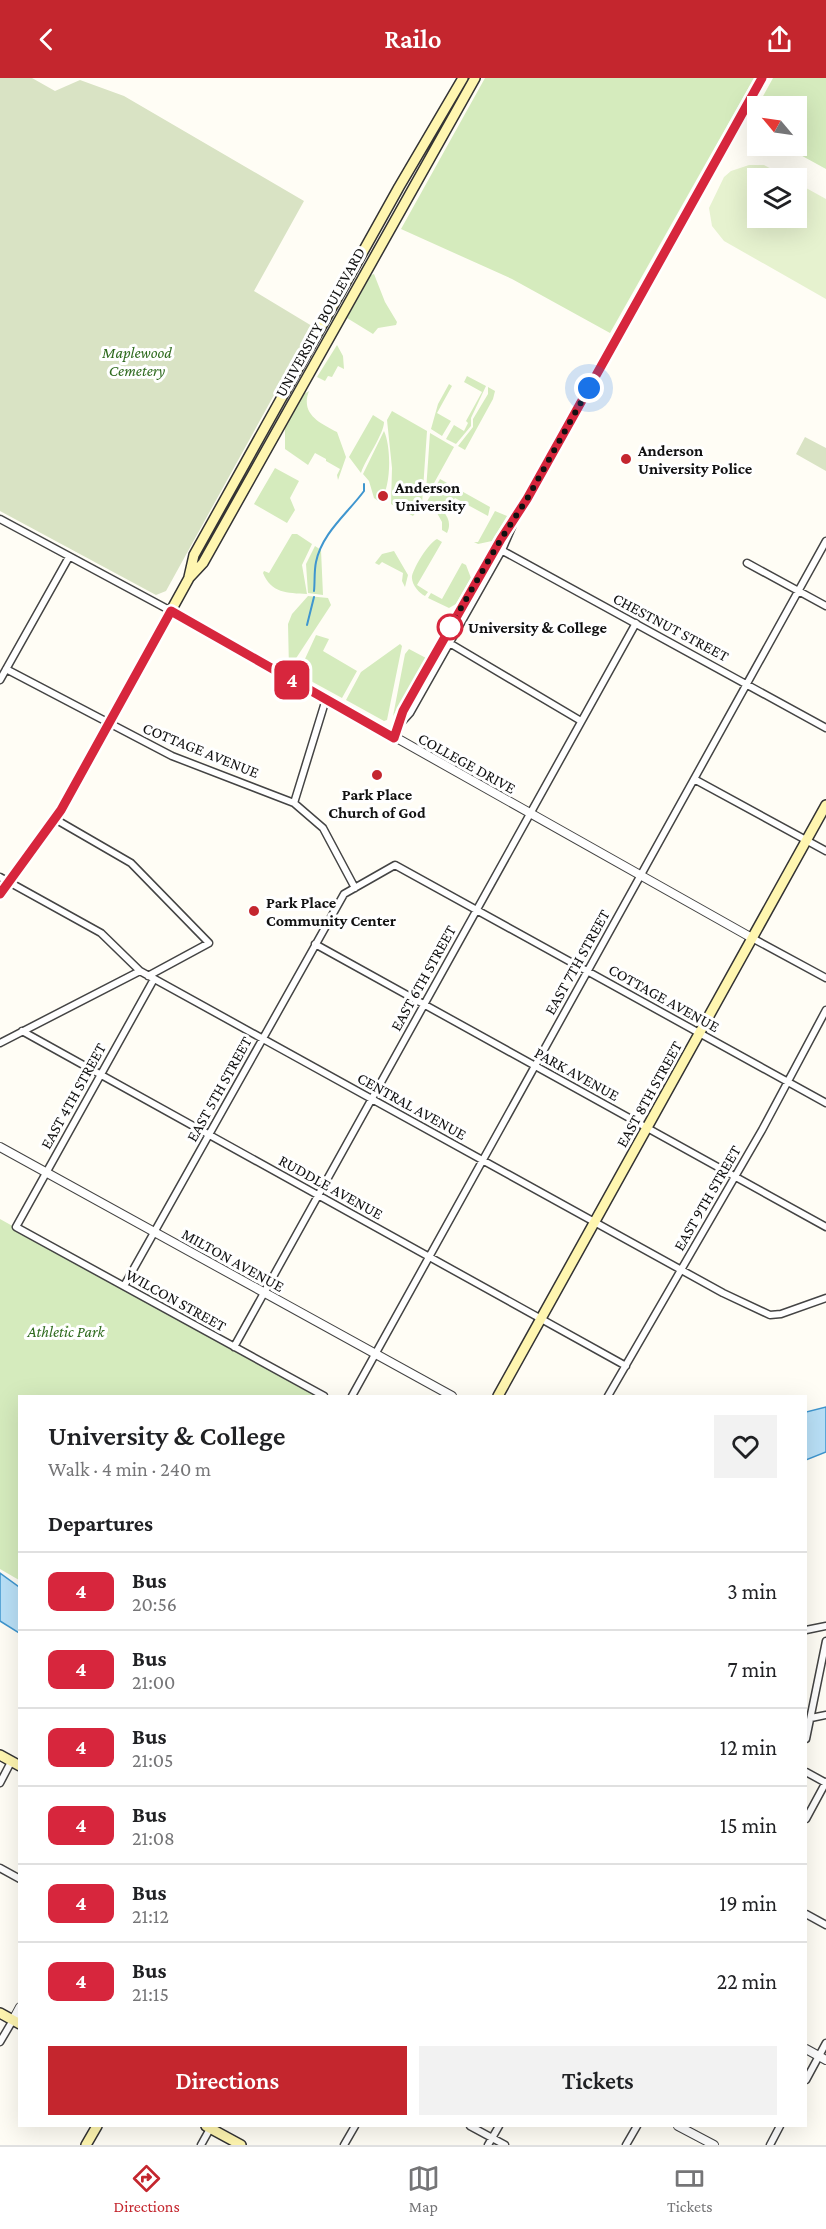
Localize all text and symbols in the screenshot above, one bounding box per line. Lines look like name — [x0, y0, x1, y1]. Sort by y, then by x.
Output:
icon: back — [30, 23, 63, 56]
icon: share — [763, 23, 796, 56]
text: Railo — [384, 24, 442, 54]
north arrow — [747, 96, 807, 156]
map controls — [747, 96, 807, 228]
button: layers — [747, 168, 807, 228]
street label: UNIVERSITY BOULEVARD — [272, 244, 368, 400]
park label: Maplewood Cemetery — [101, 344, 172, 380]
your location — [574, 373, 604, 403]
place label: Anderson University Police — [637, 442, 753, 477]
marker: Anderson University Police — [619, 452, 633, 466]
place label: Anderson University — [394, 479, 466, 514]
marker: Anderson University — [376, 489, 390, 503]
street label: CHESTNUT STREET — [610, 589, 732, 665]
marker: University & College — [437, 614, 463, 640]
place label: University & College — [468, 619, 607, 636]
line badge: 4 — [272, 660, 312, 700]
text: 4 — [286, 668, 298, 692]
street label: COTTAGE AVENUE — [140, 719, 262, 781]
street label: COLLEGE DRIVE — [415, 729, 519, 797]
marker: Park Place Church of God — [370, 768, 384, 782]
place label: Park Place Church of God — [328, 786, 426, 821]
place label: Park Place Community Center — [266, 894, 397, 929]
marker: Park Place Community Center — [247, 904, 261, 918]
street label: EAST 7TH STREET — [541, 906, 613, 1017]
street label: EAST 6TH STREET — [387, 922, 459, 1034]
street label: COTTAGE AVENUE — [606, 961, 723, 1036]
street label: EAST 5TH STREET — [183, 1033, 255, 1144]
street label: EAST 8TH STREET — [613, 1038, 685, 1150]
street label: EAST 4TH STREET — [37, 1040, 109, 1152]
street label: PARK AVENUE — [532, 1044, 622, 1104]
street label: CENTRAL AVENUE — [354, 1069, 470, 1143]
street label: EAST 9TH STREET — [670, 1142, 744, 1253]
street label: RUDDLE AVENUE — [276, 1151, 386, 1223]
street label: MILTON AVENUE — [179, 1225, 287, 1295]
street label: WILCON STREET — [123, 1265, 229, 1335]
park label: Athletic Park — [27, 1323, 105, 1340]
button: heart — [714, 1415, 777, 1478]
text: University & College — [48, 1420, 286, 1451]
text: Walk · 4 min · 240 m — [48, 1458, 211, 1480]
text: Departures — [48, 1511, 153, 1536]
text: Bus — [132, 1568, 166, 1593]
text: 4 — [75, 1579, 87, 1603]
text: 3 min — [727, 1579, 777, 1604]
text: 20:56 — [132, 1593, 177, 1615]
text: Bus — [132, 1646, 166, 1671]
text: 4 — [75, 1657, 87, 1681]
text: 7 min — [727, 1657, 777, 1682]
text: 21:00 — [132, 1671, 175, 1693]
text: Bus — [132, 1724, 166, 1749]
text: 4 — [75, 1735, 87, 1759]
text: 12 min — [720, 1735, 777, 1760]
text: 21:05 — [132, 1749, 173, 1771]
text: Bus — [132, 1802, 166, 1827]
text: 4 — [75, 1813, 87, 1837]
text: 15 min — [720, 1813, 777, 1838]
text: 21:08 — [132, 1827, 175, 1849]
text: Bus — [132, 1880, 166, 1905]
text: 4 — [75, 1891, 87, 1915]
text: 19 min — [719, 1891, 777, 1916]
text: 21:12 — [132, 1905, 169, 1927]
text: Bus — [132, 1958, 166, 1983]
text: 4 — [75, 1969, 87, 1993]
text: 22 min — [717, 1969, 777, 1994]
text: 21:15 — [132, 1983, 169, 2005]
button: Directions — [48, 2046, 407, 2115]
button: Tickets — [419, 2046, 777, 2115]
tab: Directions — [114, 2162, 180, 2215]
tab: Map — [407, 2162, 440, 2215]
tab: Tickets — [667, 2162, 712, 2215]

